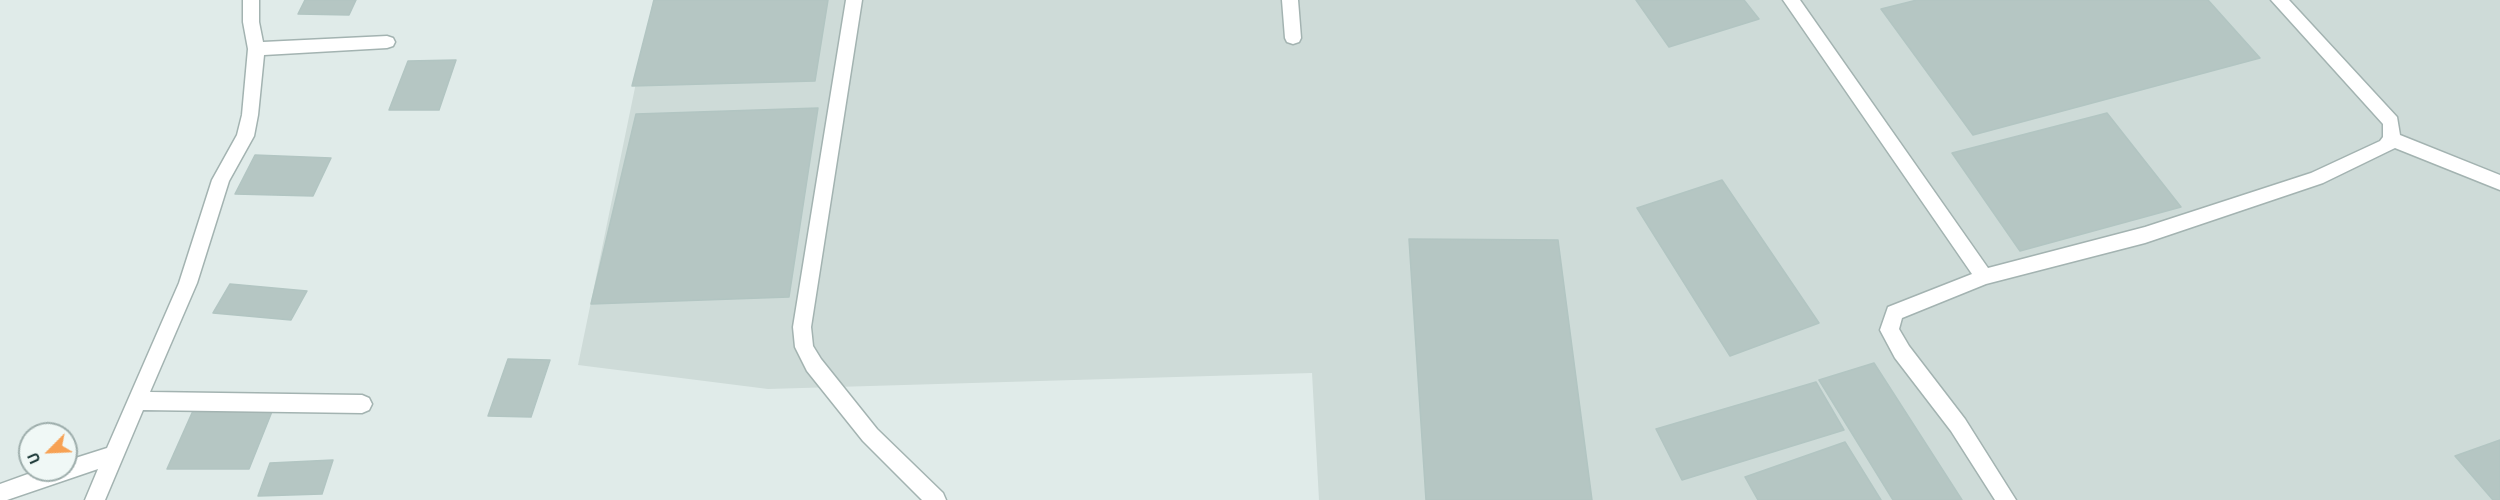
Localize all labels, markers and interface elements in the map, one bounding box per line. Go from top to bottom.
north arrow [18,422,78,482]
text: U [22,450,45,467]

